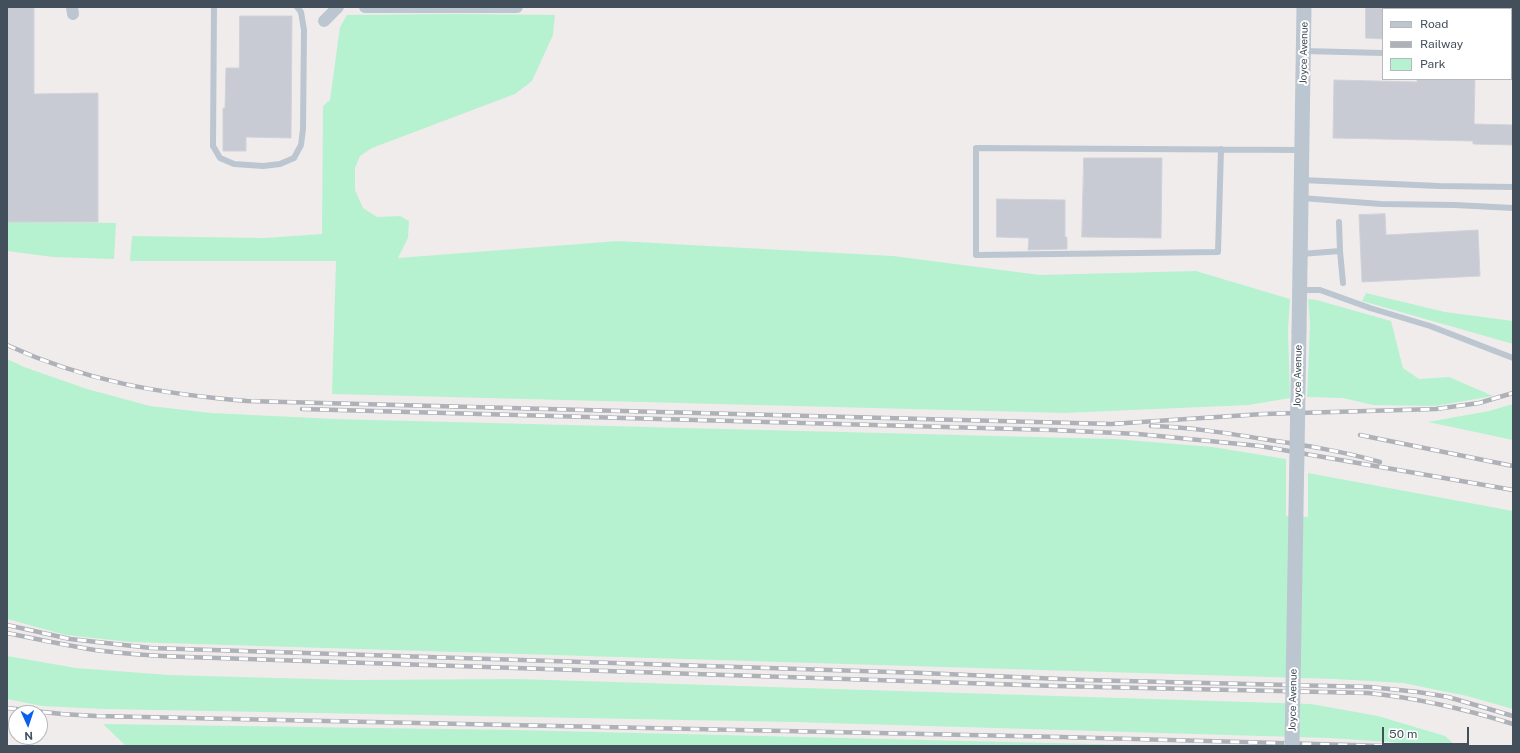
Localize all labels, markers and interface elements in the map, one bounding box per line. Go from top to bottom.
legend [1382,8,1512,80]
text: Road [1420,17,1448,31]
street label: Joyce Avenue [1297,22,1311,84]
text: Railway [1420,37,1463,51]
text: Park [1420,57,1446,71]
street label: Joyce Avenue [1291,345,1305,407]
street label: Joyce Avenue [1286,669,1300,731]
north arrow [8,705,48,745]
scale bar [1384,719,1471,745]
text: 50 m [1389,727,1417,741]
text: N [24,730,33,742]

